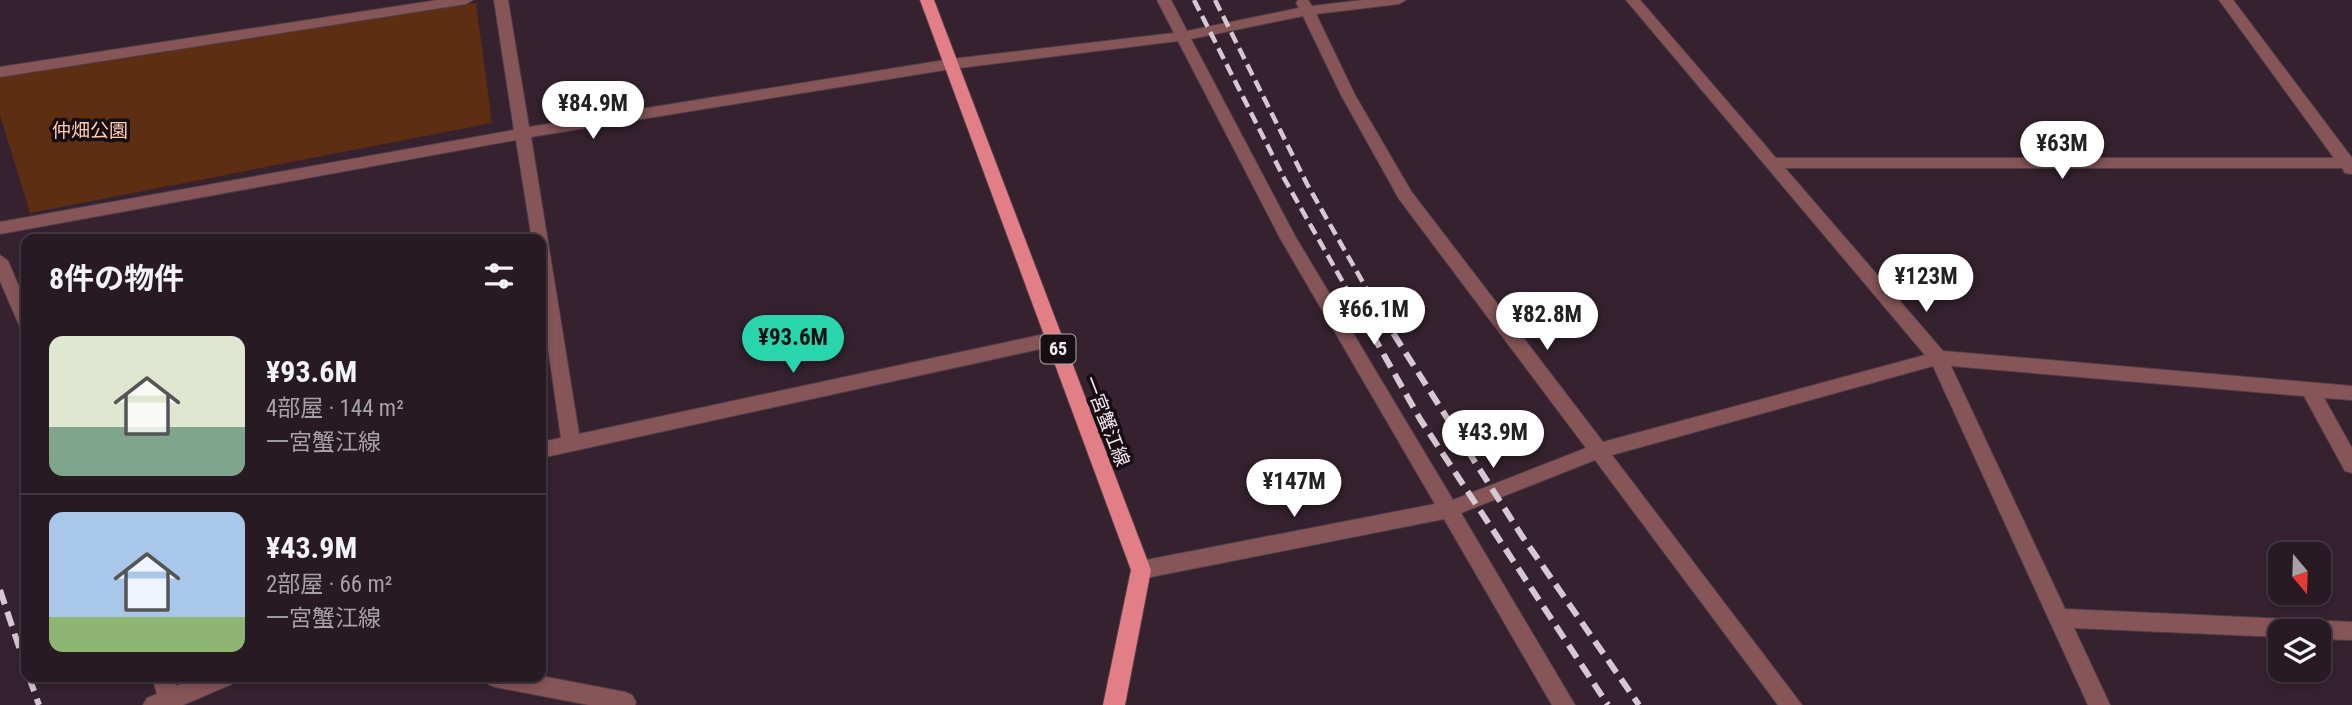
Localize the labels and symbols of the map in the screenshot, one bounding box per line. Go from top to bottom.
pin: ¥84.9M [536,82,650,141]
park label: 仲畑公園 [52,119,128,142]
pin: ¥63M [2021,122,2103,181]
pin: ¥123M [1877,254,1975,314]
pin: ¥66.1M [1317,288,1431,347]
pin: ¥82.8M [1490,292,1604,352]
pin: ¥93.6M [736,316,850,375]
road number: 65 [1040,334,1076,363]
street label: 一宮蟹江線 [1079,373,1134,470]
pin: ¥43.9M [1436,410,1550,470]
pin: ¥147M [1245,460,1343,519]
north arrow [2268,542,2331,606]

